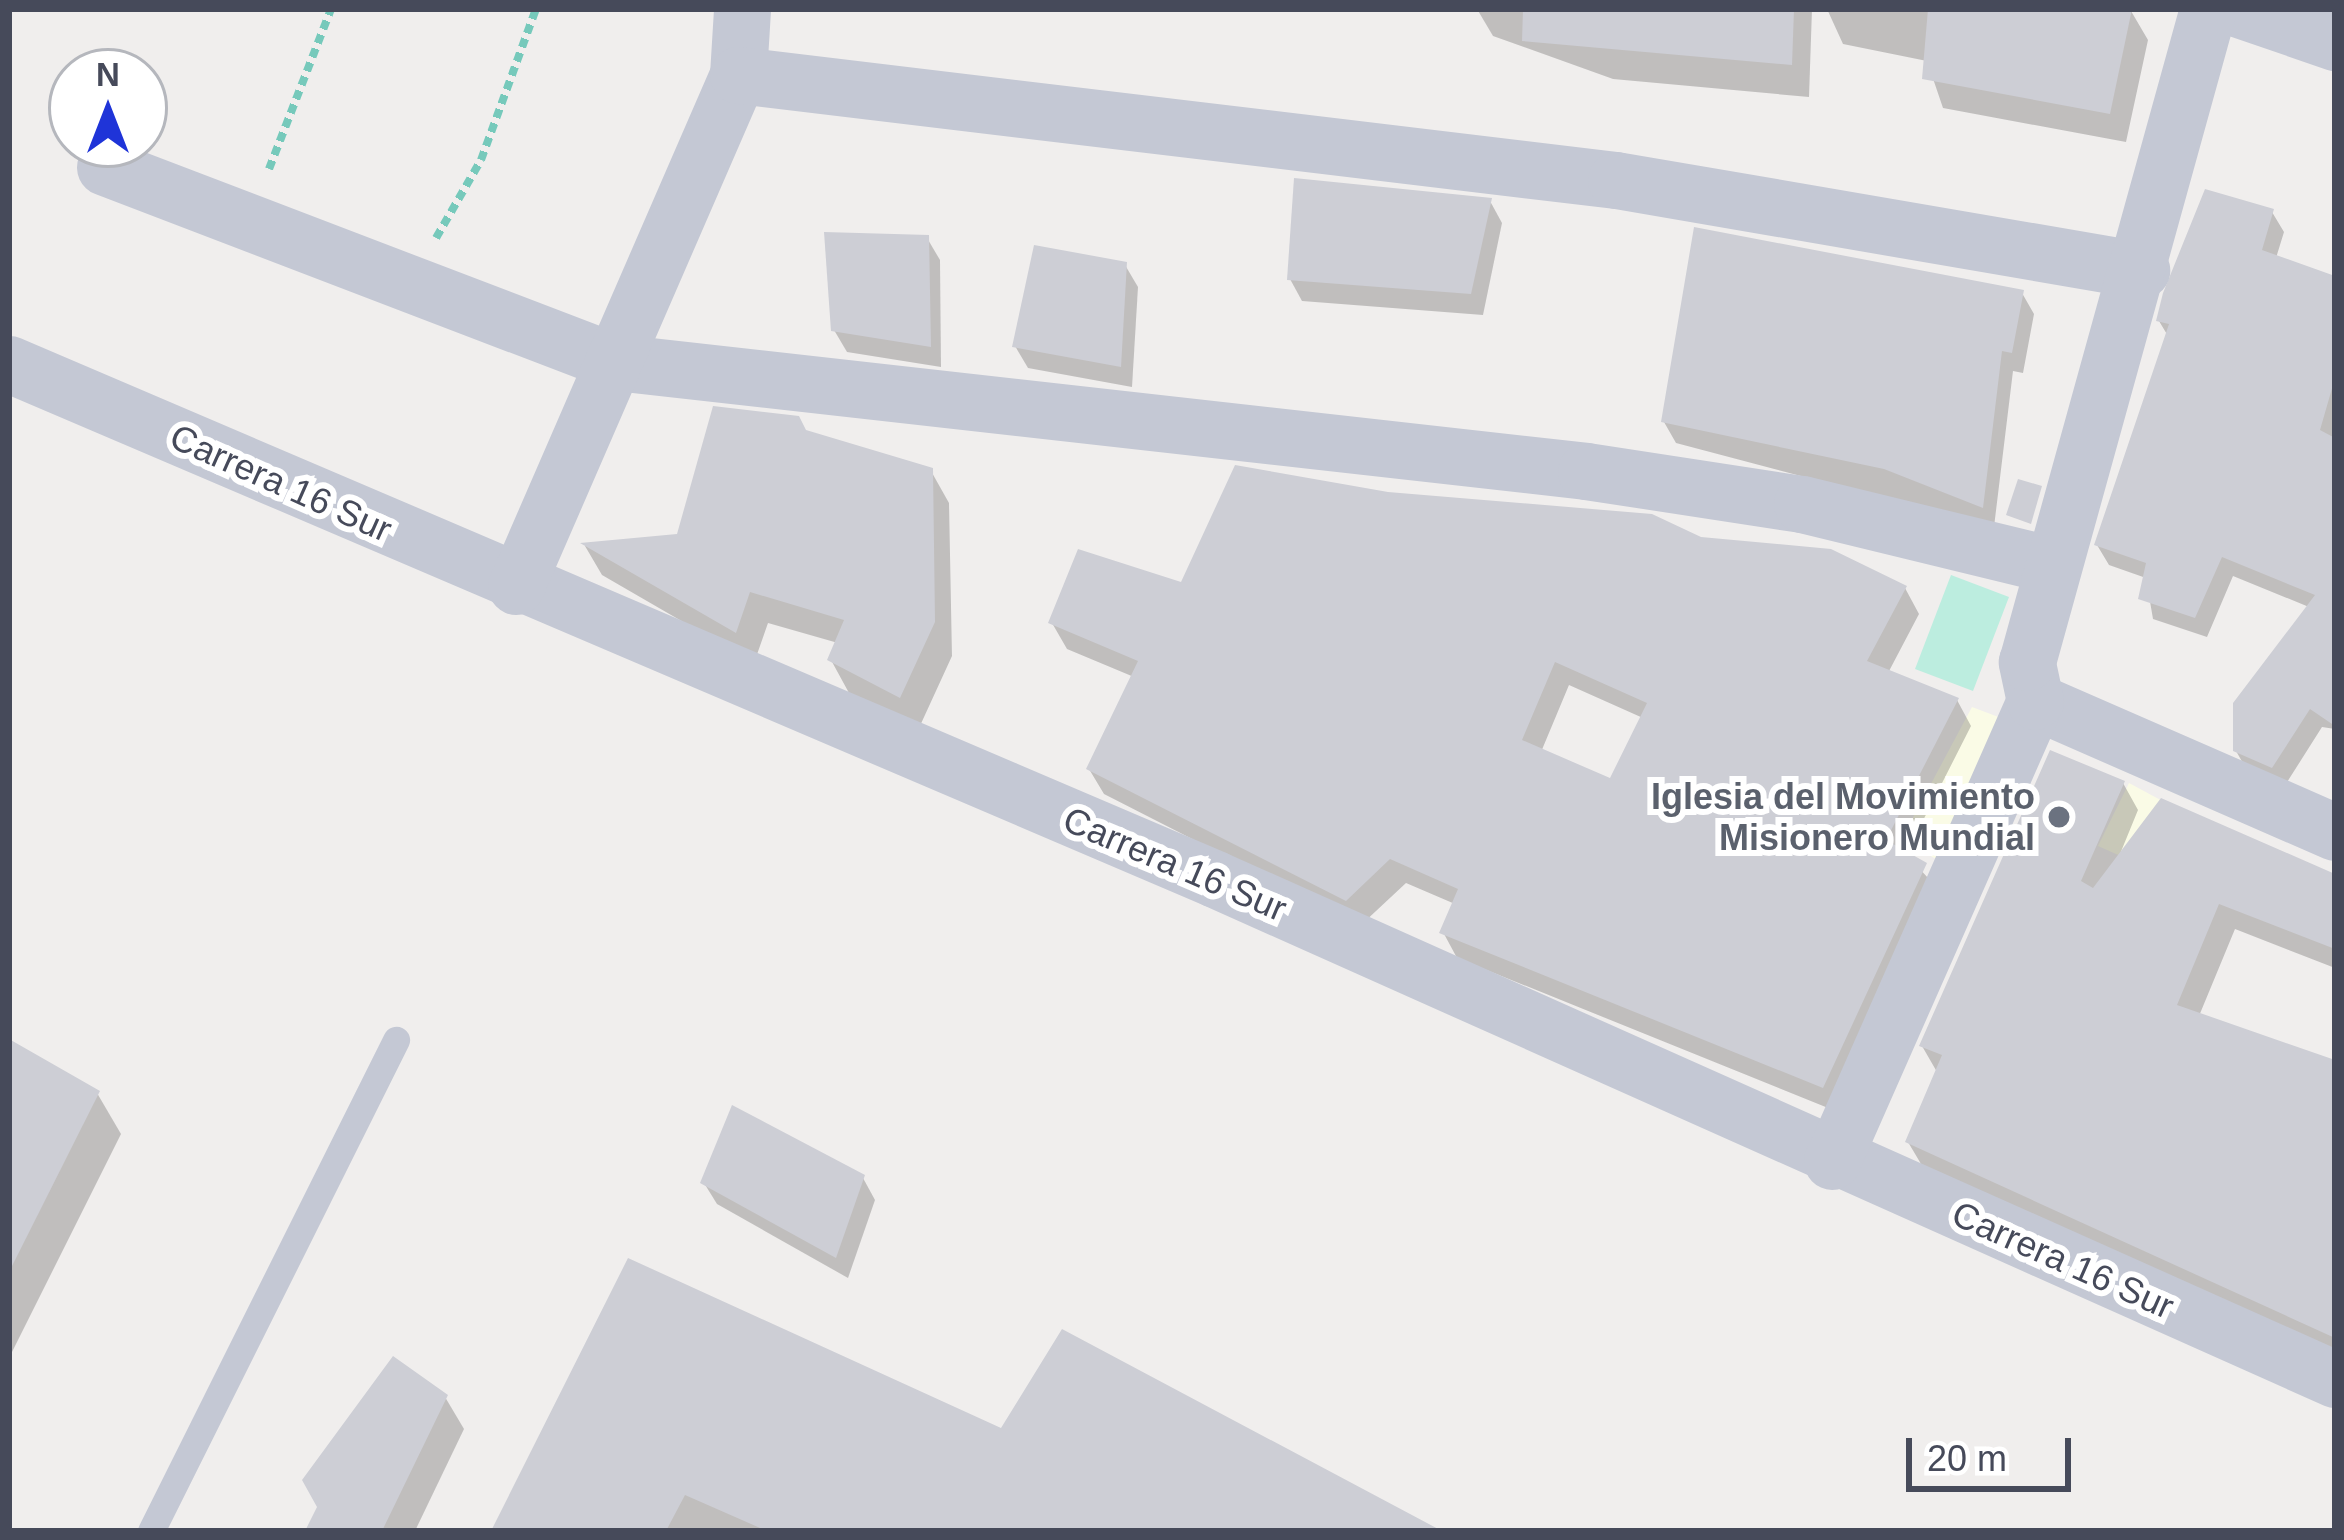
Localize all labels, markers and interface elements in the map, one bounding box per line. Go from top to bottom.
north arrow [48,48,168,168]
text: N [96,56,120,93]
street label: Carrera 16 Sur [163,415,399,551]
place label: Iglesia del Movimiento Misionero Mundial [1651,774,2035,859]
street label: Carrera 16 Sur [1057,798,1293,930]
marker: Iglesia del Movimiento Misionero Mundial [2046,804,2072,830]
street label: Carrera 16 Sur [1945,1192,2181,1328]
scale bar [1912,1414,2077,1488]
text: 20 m [1927,1438,2007,1479]

